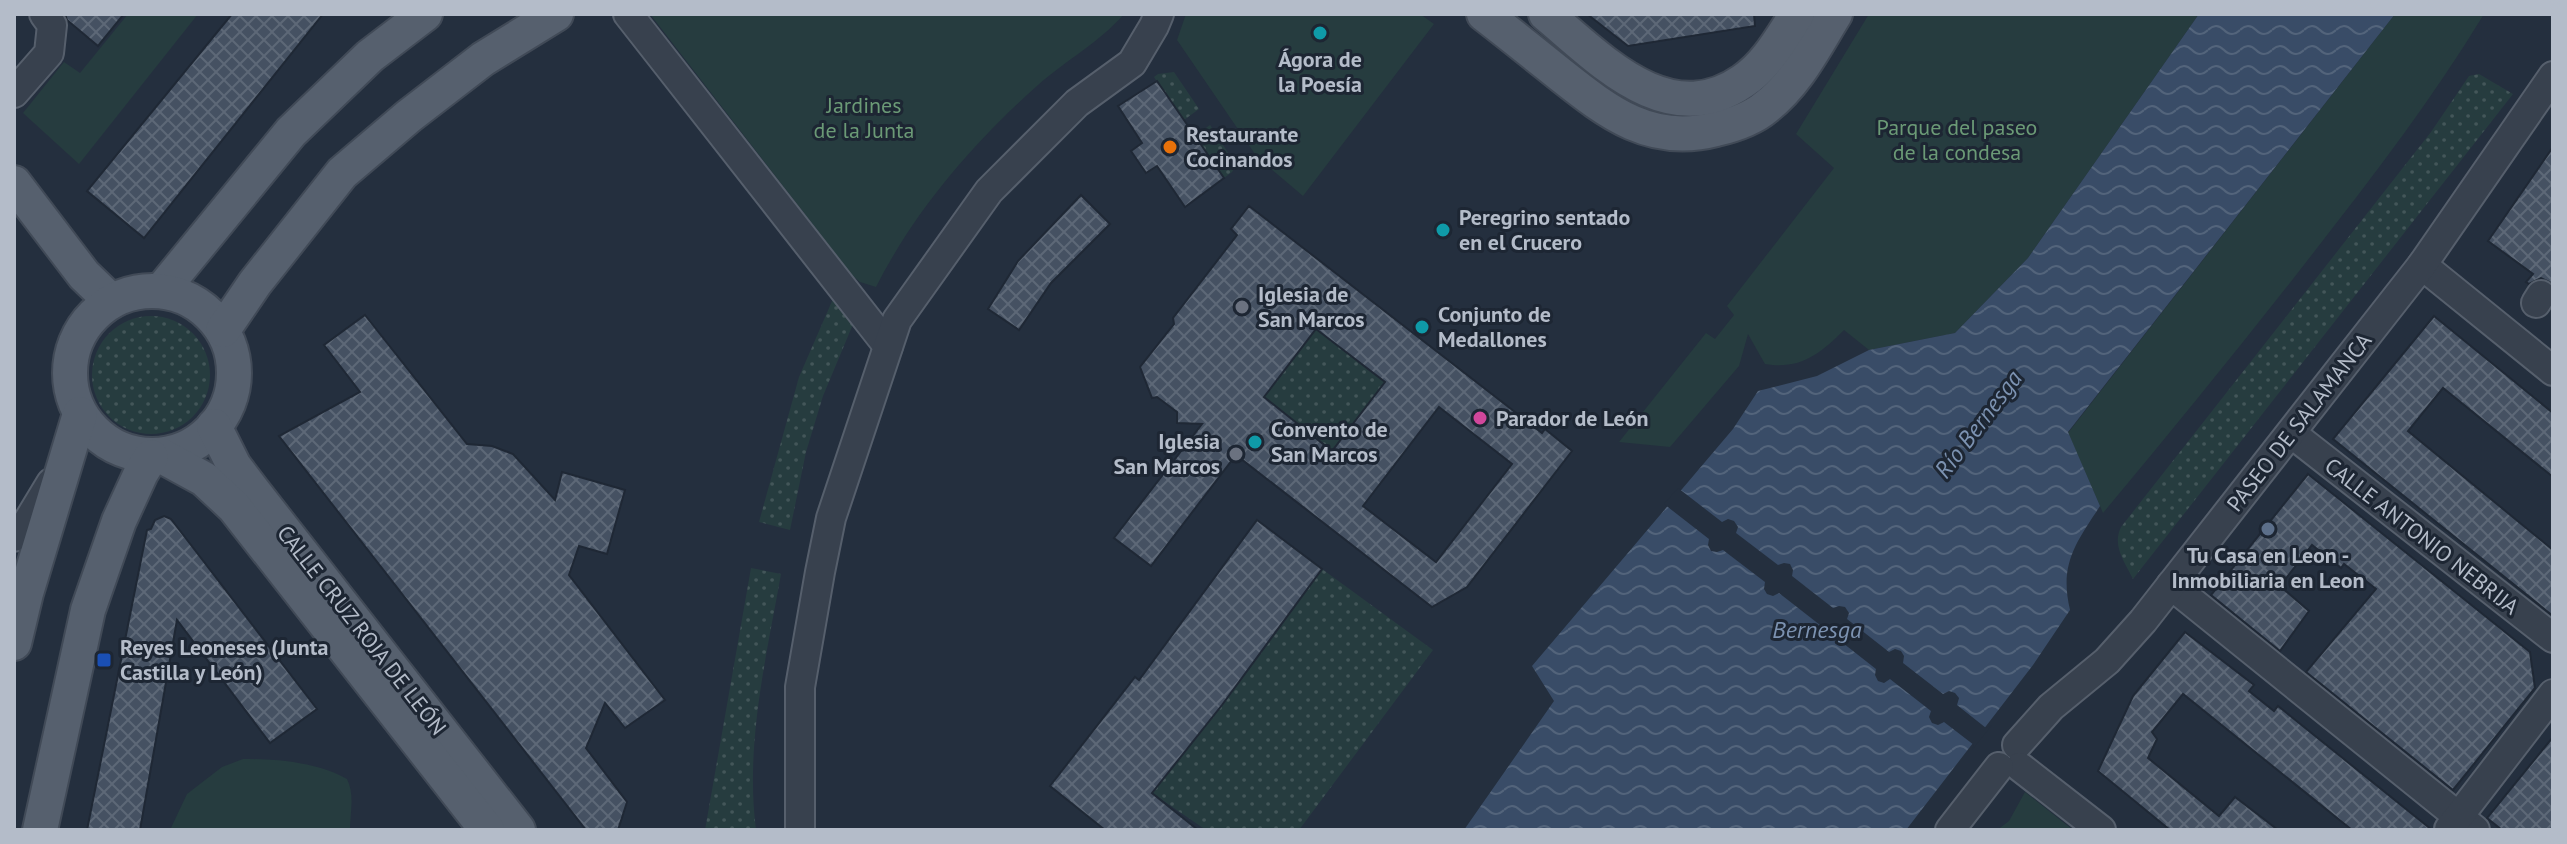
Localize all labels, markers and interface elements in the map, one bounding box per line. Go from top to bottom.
marker: Ágora de la Poesía [1311,24,1329,42]
place label: Ágora de la Poesía [1278,45,1362,98]
park label: Jardines de la Junta [814,91,914,144]
park label: Parque del paseo de la condesa [1877,113,2037,166]
place label: Restaurante Cocinandos [1186,120,1298,173]
marker: Restaurante Cocinandos [1161,138,1179,156]
place label: Peregrino sentado en el Crucero [1459,203,1630,256]
marker: Peregrino sentado en el Crucero [1434,221,1452,239]
place label: Iglesia de San Marcos [1258,280,1365,333]
marker: Iglesia de San Marcos [1233,298,1251,316]
place label: Conjunto de Medallones [1438,300,1551,353]
marker: Conjunto de Medallones [1413,318,1431,336]
street label: PASEO DE SALAMANCA [2221,327,2378,517]
water label: Río Bernesga [1927,364,2029,484]
place label: Parador de León [1496,404,1648,432]
marker: Parador de León [1471,409,1489,427]
place label: Convento de San Marcos [1271,415,1388,468]
place label: Iglesia San Marcos [1113,427,1220,480]
marker: Convento de San Marcos [1246,433,1264,451]
marker: Iglesia San Marcos [1227,445,1245,463]
street label: CALLE ANTONIO NEBRIJA [2319,451,2525,621]
street label: CALLE CRUZ ROJA DE LEÓN [271,519,453,741]
marker: Tu Casa en Leon - Inmobiliaria en Leon [2259,520,2277,538]
place label: Tu Casa en Leon - Inmobiliaria en Leon [2171,541,2365,594]
water label: Bernesga [1772,614,1862,645]
place label: Reyes Leoneses (Junta Castilla y León) [120,633,328,686]
marker: Reyes Leoneses (Junta Castilla y León) [95,651,113,669]

